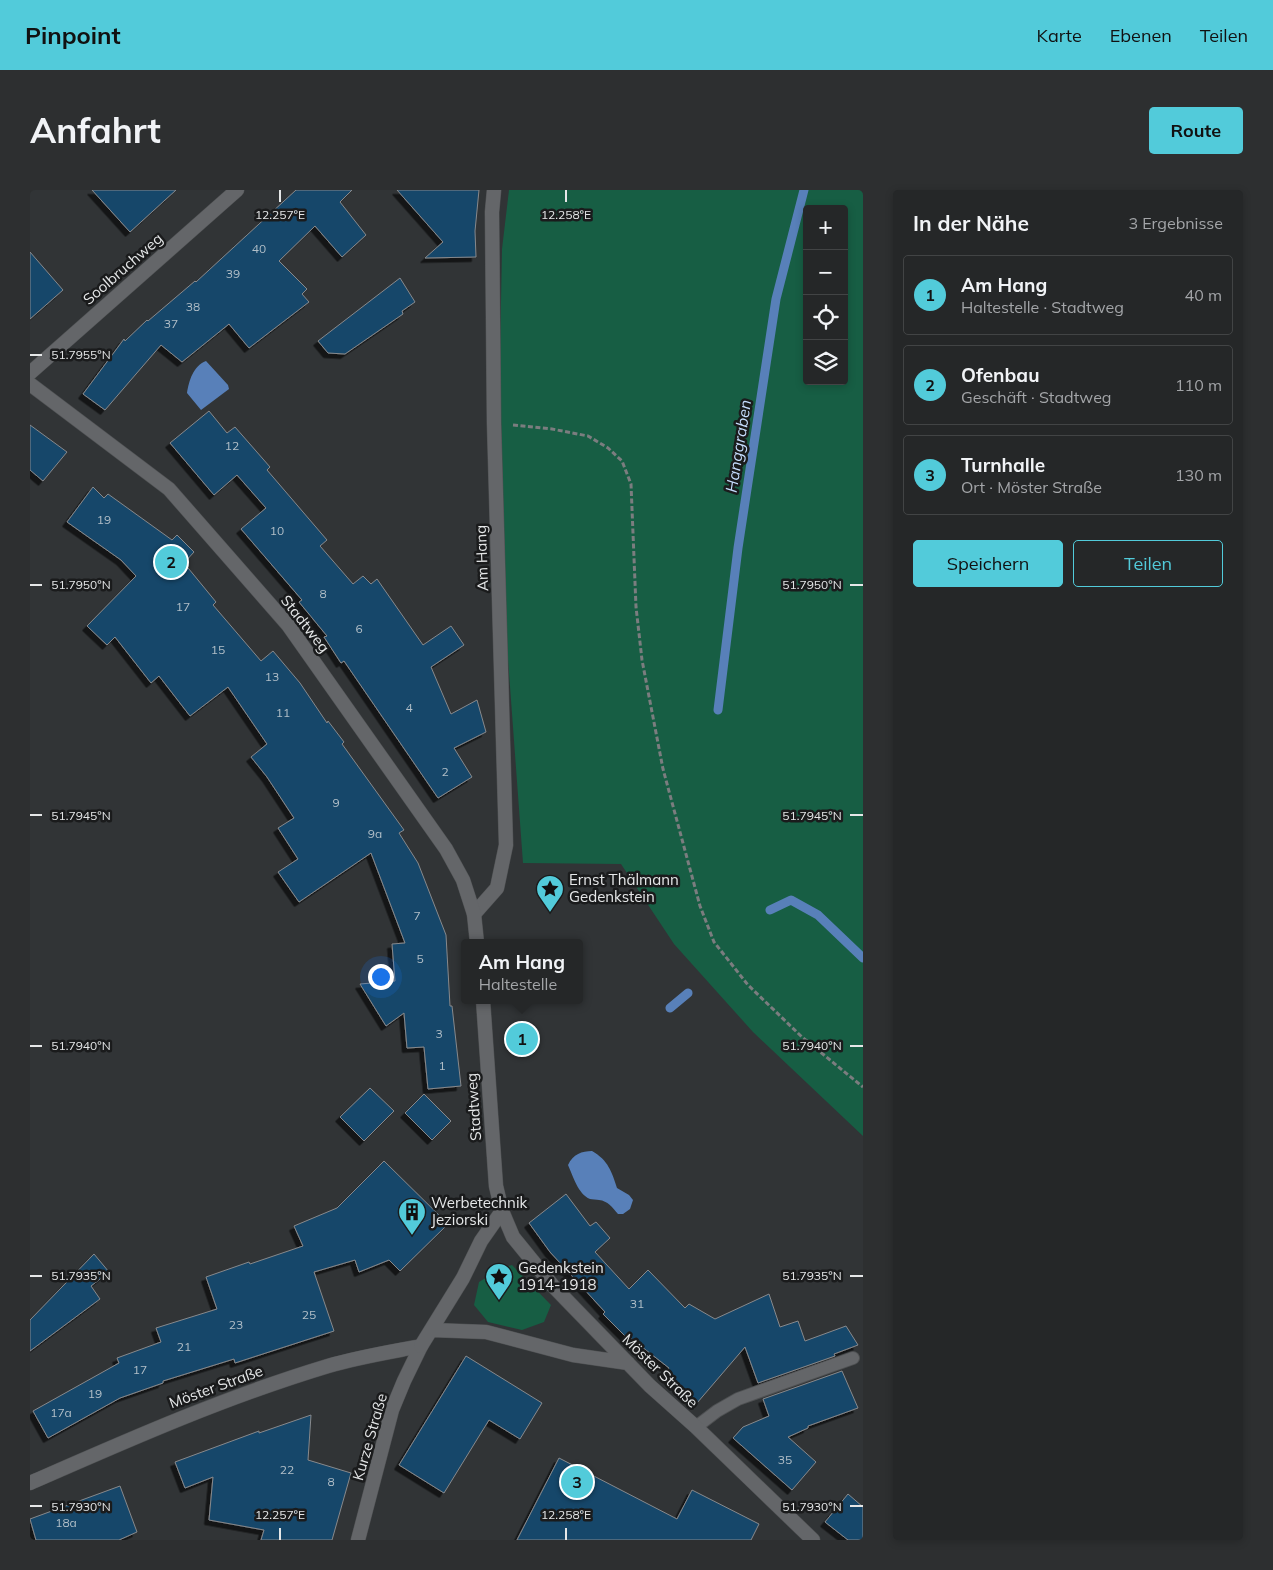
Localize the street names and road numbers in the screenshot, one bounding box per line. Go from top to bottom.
street label: Soolbruchweg [79,229,166,308]
street label: Am Hang [471,524,492,592]
street label: Stadtweg [277,591,334,656]
street label: Stadtweg [462,1072,485,1142]
street label: Möster Straße [618,1330,702,1412]
street label: Möster Straße [166,1361,265,1412]
street label: Kurze Straße [348,1391,391,1483]

